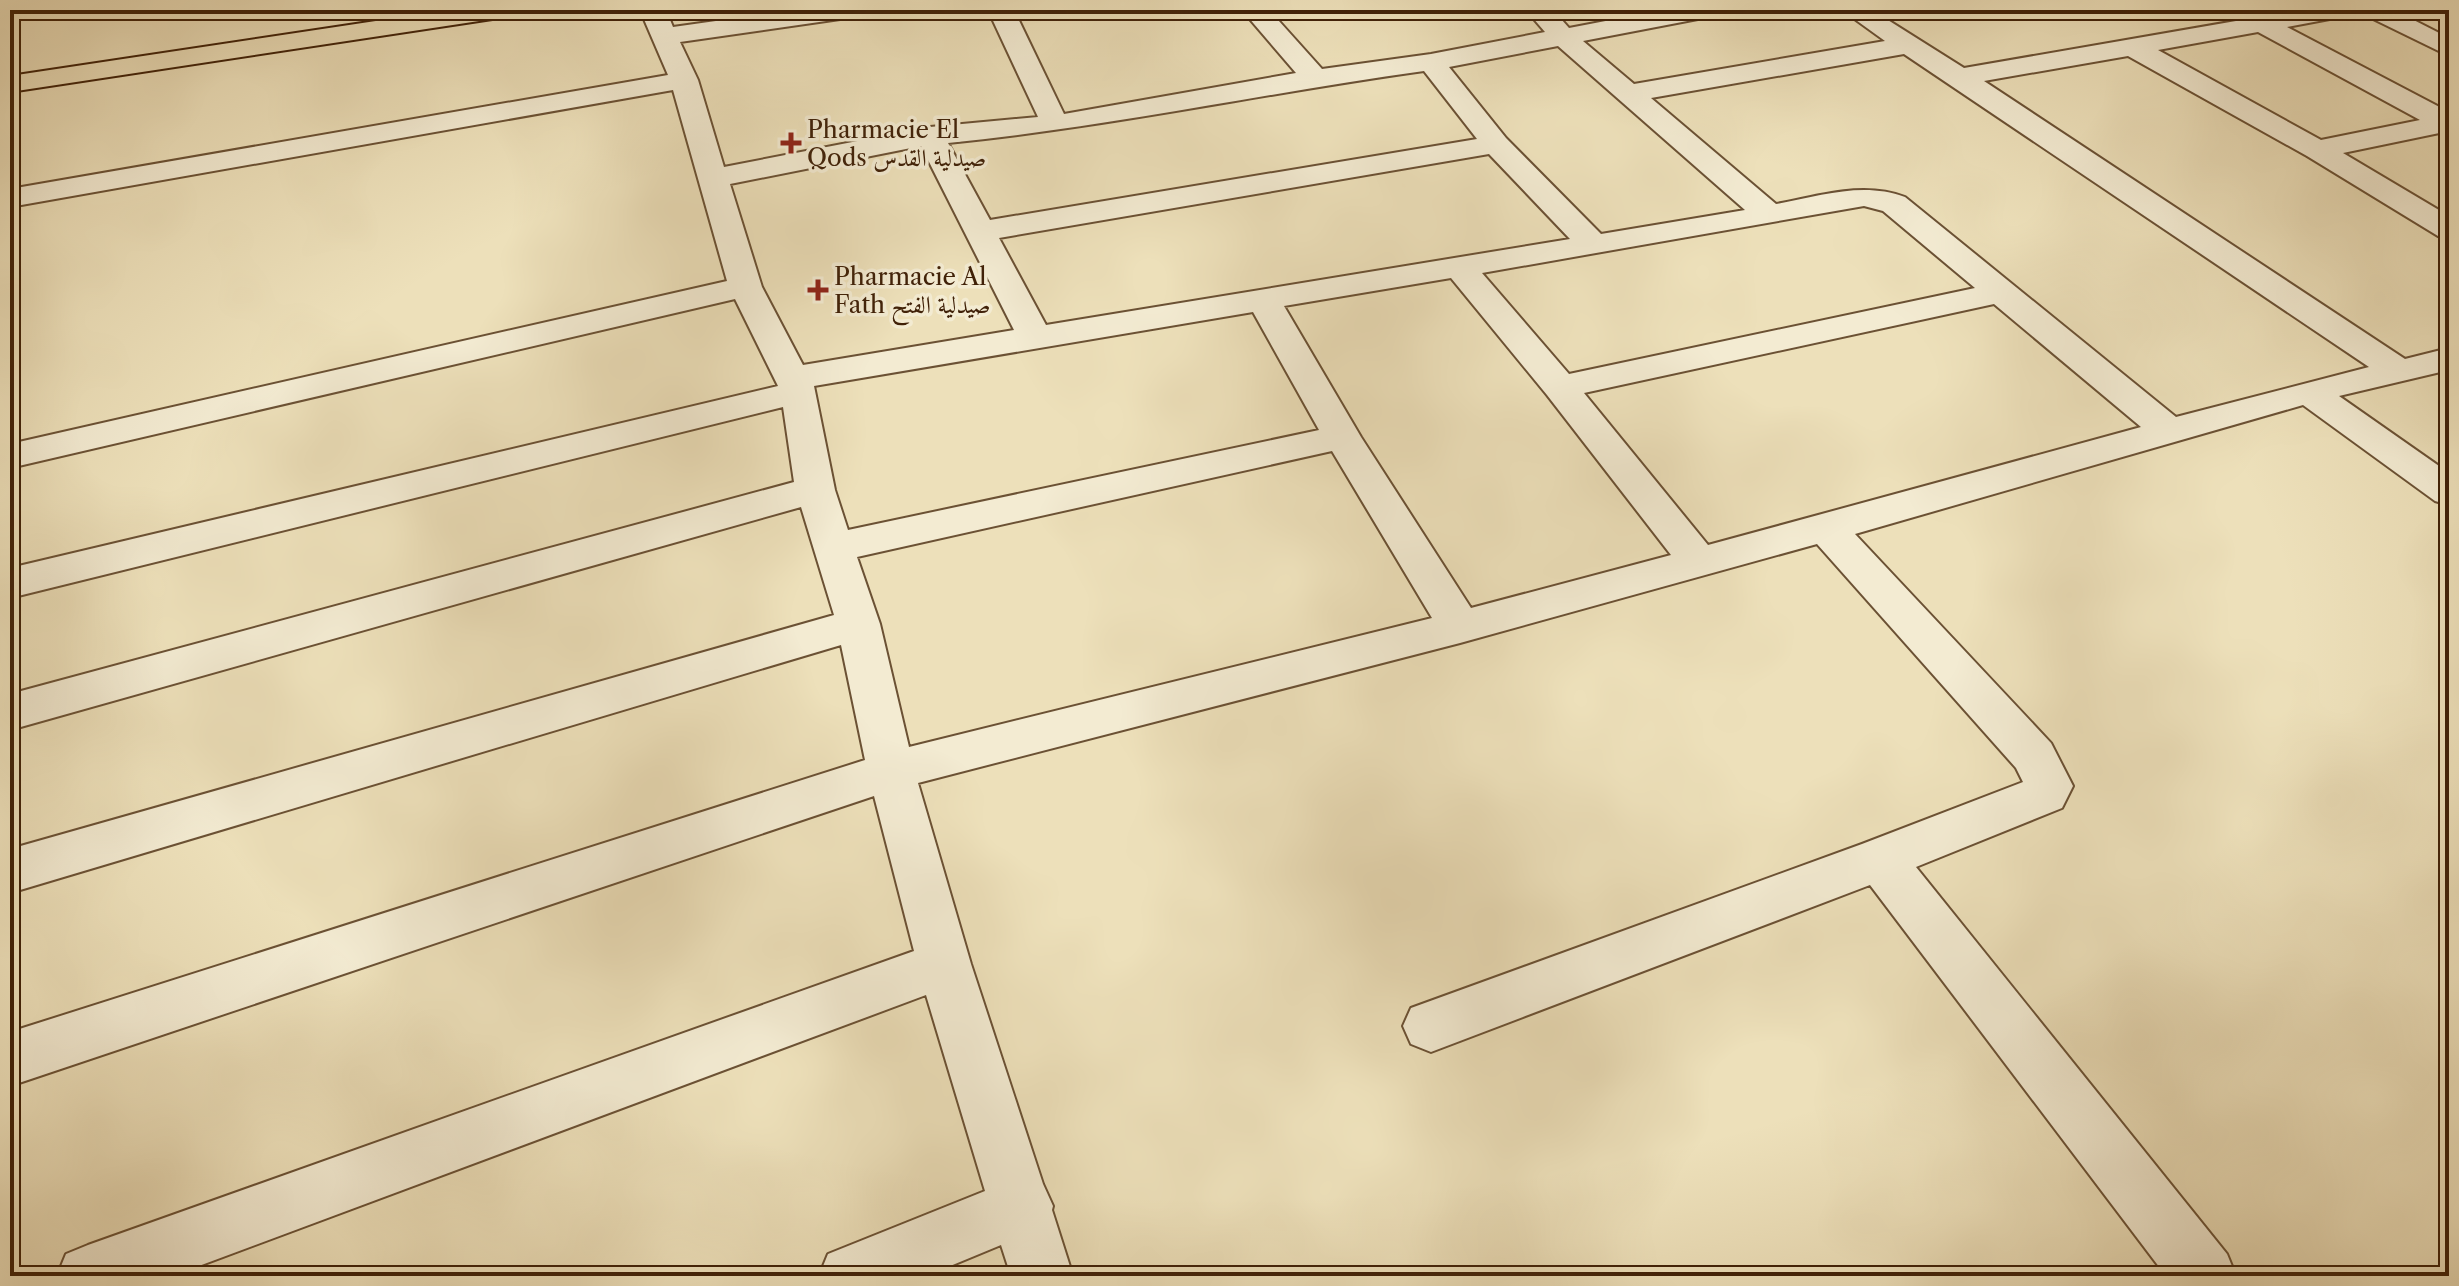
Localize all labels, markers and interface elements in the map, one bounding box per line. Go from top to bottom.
place label: Pharmacie El Qods صيدلية القدس [807,115,986,172]
marker: Pharmacie El Qods صيدلية القدس [782,134,800,152]
place label: Pharmacie Al Fath صيدلية الفتح [834,262,990,326]
marker: Pharmacie Al Fath صيدلية الفتح [809,281,827,299]

